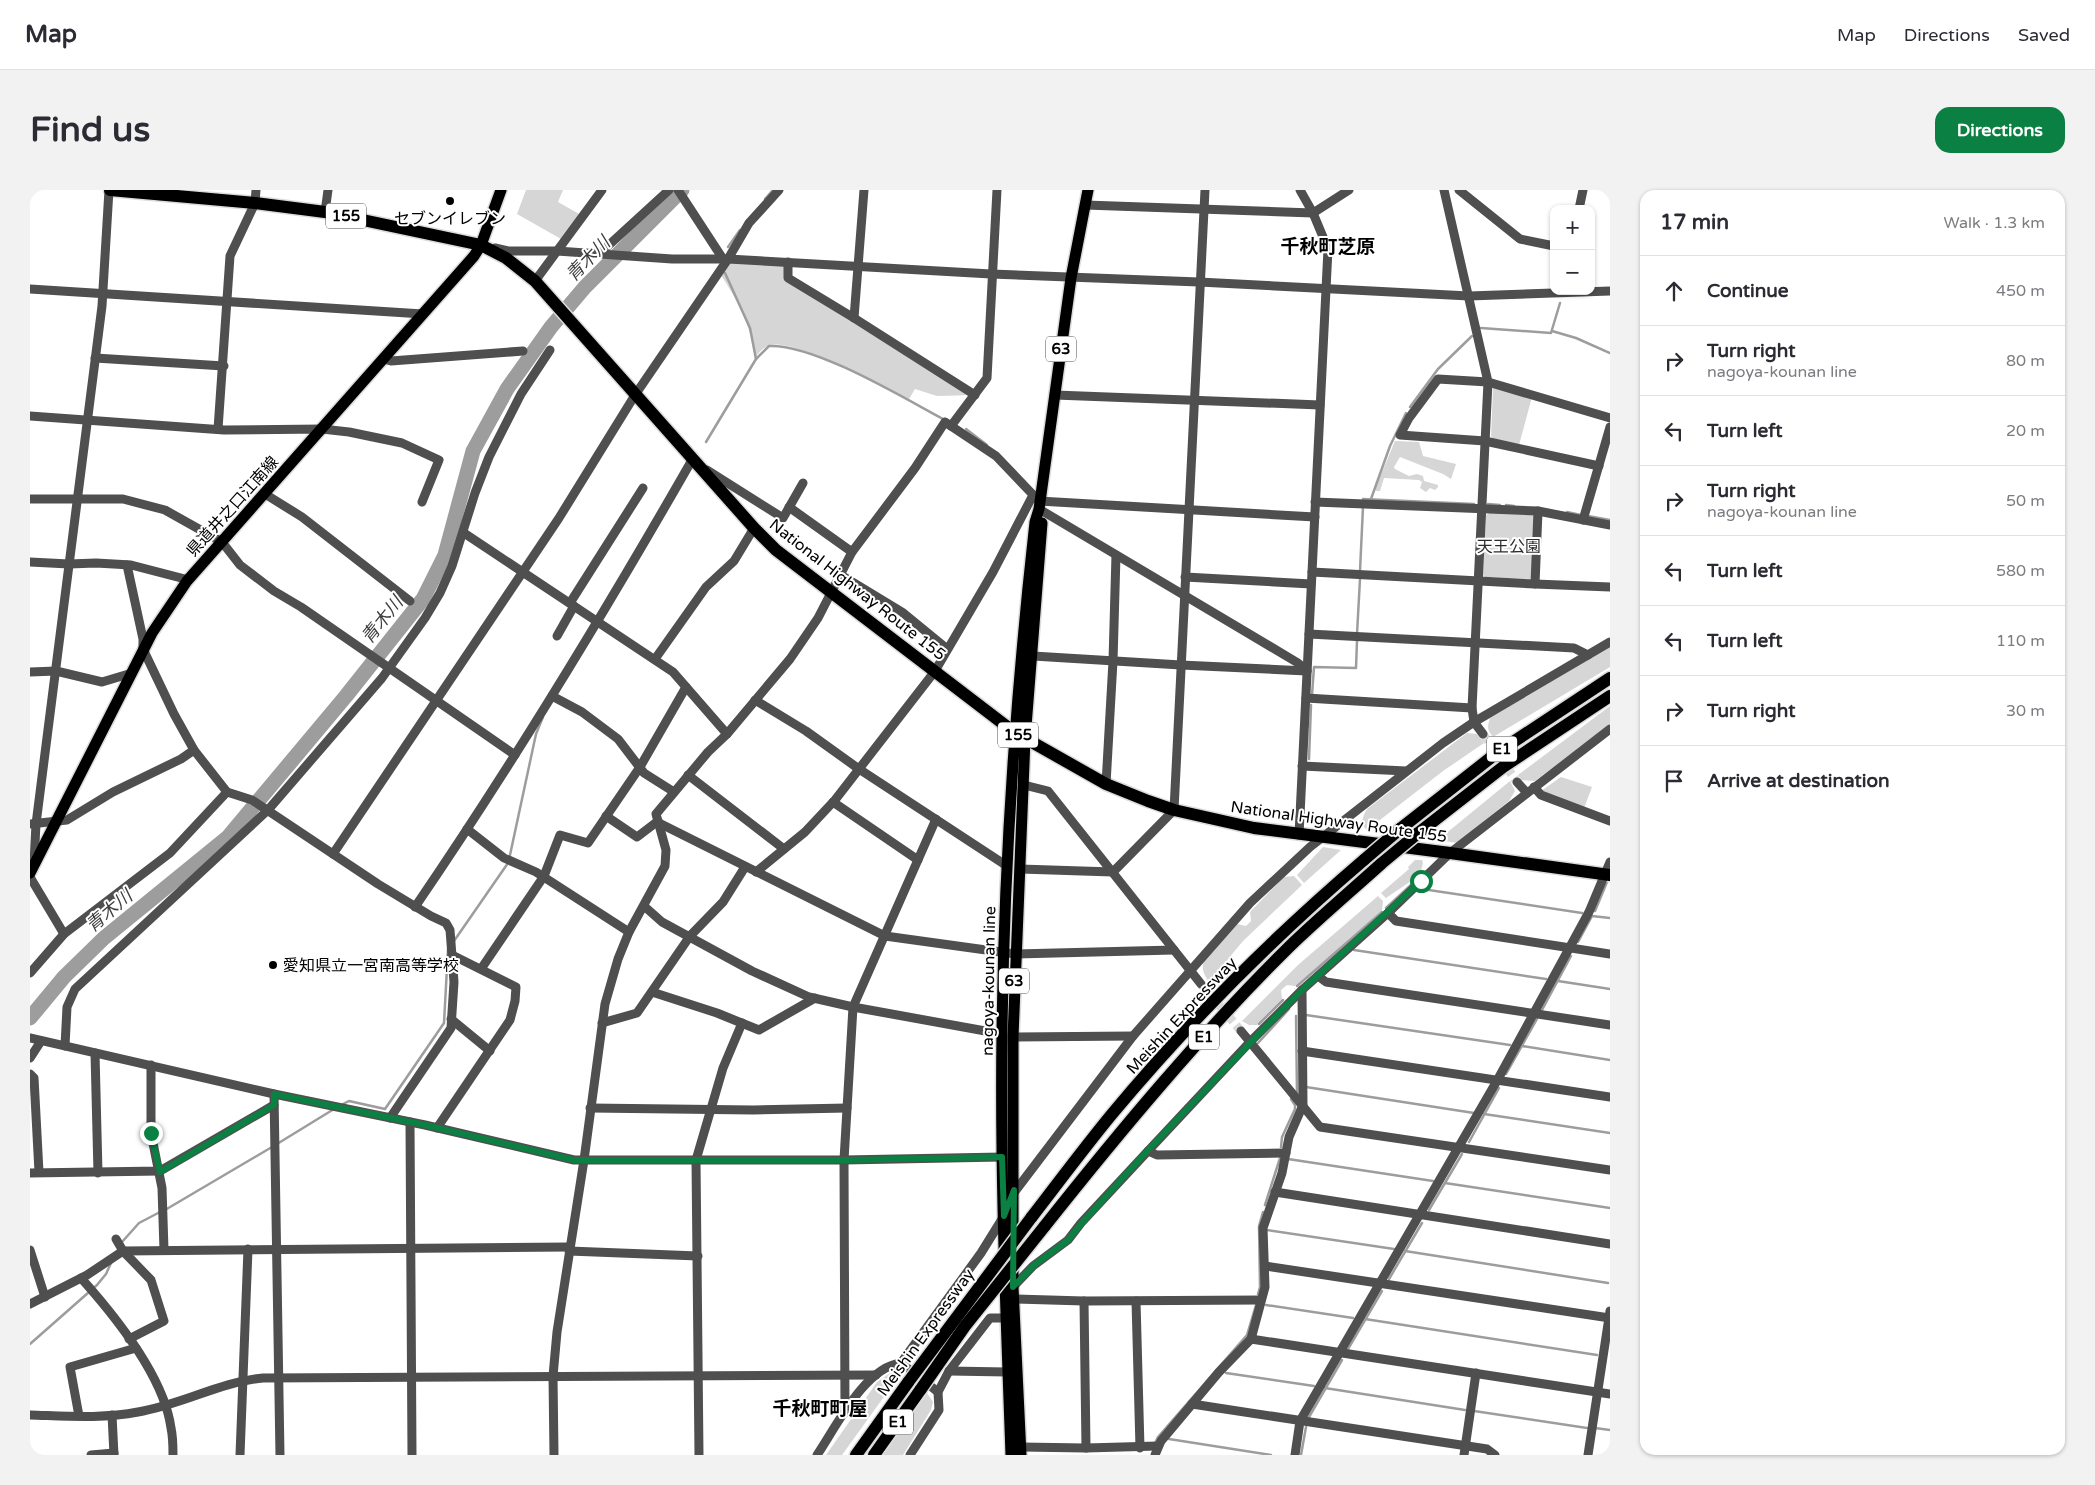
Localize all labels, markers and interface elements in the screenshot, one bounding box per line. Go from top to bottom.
text: Map [25,20,77,49]
text: Map [1837,24,1876,46]
text: Directions [1904,24,1990,46]
text: Saved [2018,24,2070,46]
button: Directions [1935,107,2065,153]
text: Find us [30,109,150,151]
marker: セブンイレブン [444,195,456,207]
road number: 155 [326,204,366,228]
map controls [1550,205,1595,295]
button: + [1550,205,1595,250]
place label: セブンイレブン [394,209,506,229]
text: 17 min [1660,210,1729,235]
text: Walk · 1.3 km [1943,213,2045,233]
water label: 青木川 [561,230,616,286]
district label: 千秋町芝原 [1280,236,1376,258]
button: − [1550,250,1595,295]
icon: ahead [1660,277,1688,305]
text: Continue [1707,280,1789,302]
text: 450 m [1996,281,2045,301]
road number: 63 [1046,336,1076,362]
text: Turn right [1707,340,1795,362]
icon: right [1660,347,1688,375]
text: 80 m [2006,351,2045,371]
text: nagoya-kounan line [1707,362,1857,382]
icon: left [1660,417,1688,445]
text: Turn left [1707,420,1783,442]
text: 20 m [2006,421,2045,441]
street label: 県道井之口江南線 [182,452,283,561]
text: Turn right [1707,480,1795,502]
icon: right [1660,487,1688,515]
text: 50 m [2006,491,2045,511]
text: nagoya-kounan line [1707,502,1857,522]
street label: National Highway Route 155 [765,515,950,665]
park label: 天王公園 [1477,537,1541,557]
icon: left [1660,557,1688,585]
text: Turn left [1707,560,1783,582]
text: 580 m [1996,561,2045,581]
water label: 青木川 [356,591,409,648]
icon: left [1660,627,1688,655]
text: Turn left [1707,630,1783,652]
text: 110 m [1996,631,2045,651]
icon: right [1660,697,1688,725]
text: Turn right [1707,700,1795,722]
text: 30 m [2006,701,2045,721]
road number: 155 [998,722,1038,748]
road number: E1 [1487,736,1517,762]
icon: arrive [1660,767,1688,795]
text: Arrive at destination [1707,770,1890,792]
street label: National Highway Route 155 [1229,797,1448,847]
route start [1410,870,1433,893]
water label: 青木川 [81,884,138,937]
street label: nagoya-kounan line [978,906,1000,1056]
street label: Meishin Expressway [1122,953,1241,1078]
place label: 愛知県立一宮南高等学校 [283,956,459,976]
marker: 愛知県立一宮南高等学校 [267,959,279,971]
road number: 63 [999,968,1029,994]
road number: E1 [1189,1024,1219,1050]
route end [140,1122,163,1145]
street label: Meishin Expressway [873,1265,979,1400]
district label: 千秋町町屋 [772,1398,868,1420]
road number: E1 [883,1410,913,1434]

